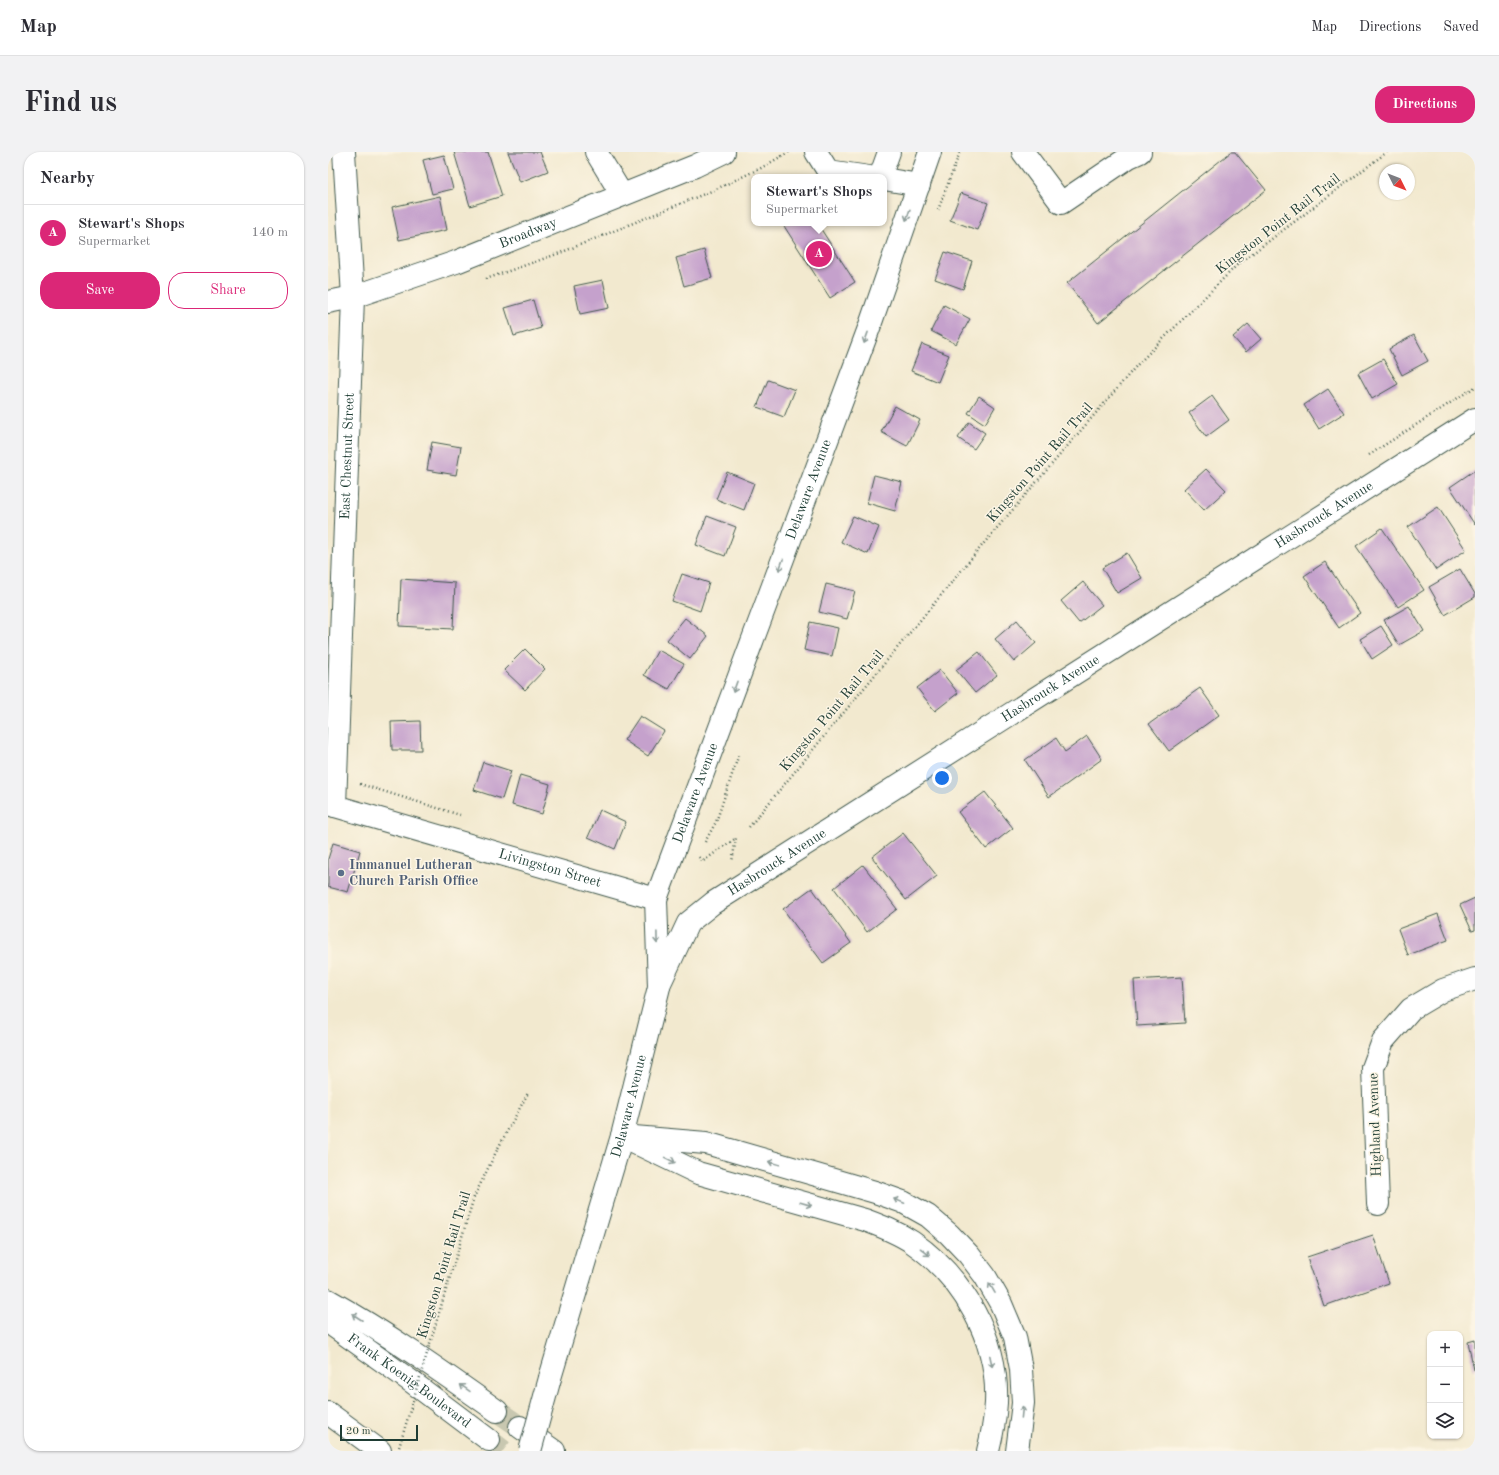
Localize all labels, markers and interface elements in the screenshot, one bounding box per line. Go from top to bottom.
text: Map [20,18,57,37]
text: Map [1311,20,1337,34]
text: Directions [1359,20,1421,34]
text: Saved [1443,20,1479,34]
button: Directions [1375,86,1475,123]
text: Find us [24,90,117,118]
north arrow [1379,164,1415,200]
text: Nearby [40,170,95,187]
street label: Kingston Point Rail Trail [1213,171,1343,277]
popup [751,174,887,226]
text: Stewart's Shops [766,185,872,200]
text: Supermarket [766,203,838,216]
one-way arrow [904,209,912,221]
street label: Broadway [497,215,560,251]
text: Stewart's Shops [78,217,185,232]
text: A [48,226,58,239]
text: 140 m [251,226,288,239]
text: Supermarket [78,235,150,248]
pin: A [806,239,832,269]
button: Save [40,272,160,309]
button: Share [168,272,288,309]
one-way arrow [861,332,869,344]
street label: East Chestnut Street [338,392,357,520]
street label: Kingston Point Rail Trail [984,400,1096,525]
street label: Delaware Avenue [784,438,834,542]
street label: Hasbrouck Avenue [1272,479,1375,551]
one-way arrow [776,558,784,570]
street label: Kingston Point Rail Trail [777,648,887,774]
street label: Hasbrouck Avenue [999,652,1102,725]
one-way arrow [731,680,739,692]
street label: Delaware Avenue [670,741,721,845]
your location [932,768,952,788]
street label: Hasbrouck Avenue [725,826,829,899]
street label: Livingston Street [497,847,603,890]
place label: Immanuel Lutheran Church Parish Office [349,858,478,888]
marker: Immanuel Lutheran Church Parish Office [336,868,346,878]
one-way arrow [654,931,661,944]
street label: Delaware Avenue [609,1053,649,1159]
street label: Highland Avenue [1366,1073,1384,1177]
one-way arrow [663,1156,675,1164]
one-way arrow [768,1159,781,1166]
street label: Kingston Point Rail Trail [415,1189,473,1340]
one-way arrow [893,1197,905,1204]
one-way arrow [799,1200,812,1208]
one-way arrow [920,1248,931,1257]
one-way arrow [987,1282,995,1294]
one-way arrow [352,1313,363,1321]
street label: Frank Koenig Boulevard [345,1331,473,1430]
map controls [1427,1331,1463,1439]
button: + [1427,1331,1463,1367]
one-way arrow [988,1354,996,1367]
button: − [1427,1367,1463,1403]
one-way arrow [460,1384,471,1392]
button: layers [1427,1403,1463,1439]
one-way arrow [1018,1406,1026,1419]
scale bar [340,1423,418,1442]
text: 20 m [346,1426,371,1437]

